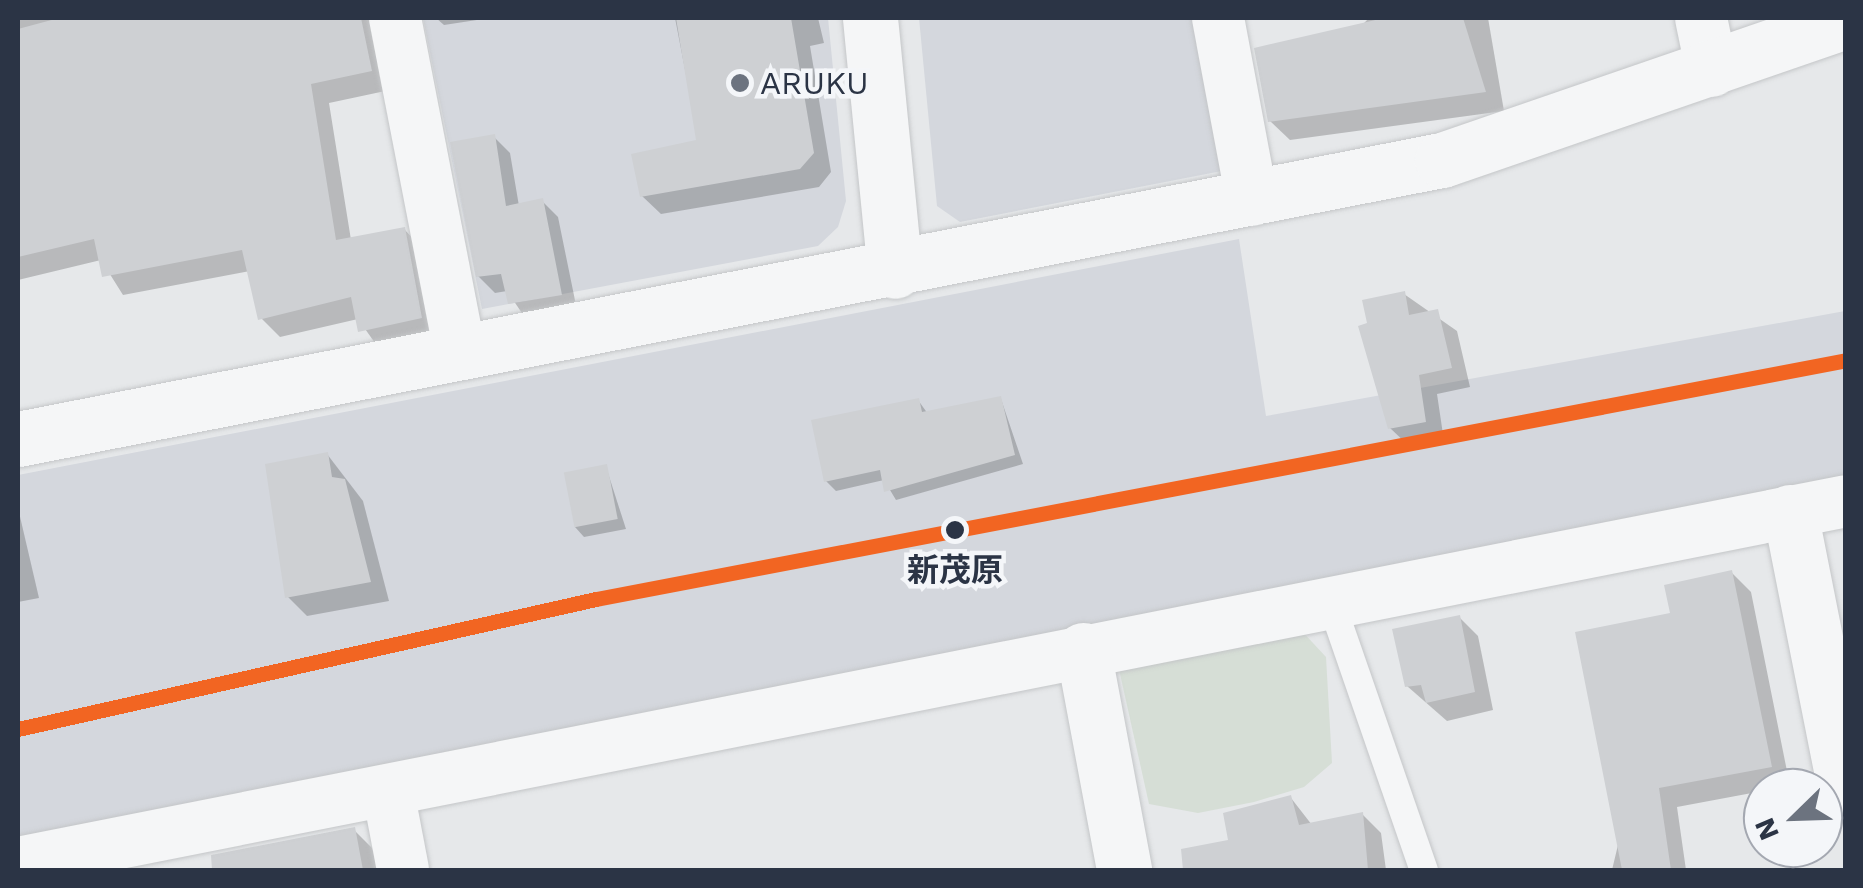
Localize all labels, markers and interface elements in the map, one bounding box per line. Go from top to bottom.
place label: ARUKU [760,64,869,102]
marker: ARUKU [729,72,751,94]
marker: 新茂原 [939,514,971,546]
place label: 新茂原 [907,551,1003,589]
north arrow [1743,768,1843,868]
text: N [1748,813,1786,845]

